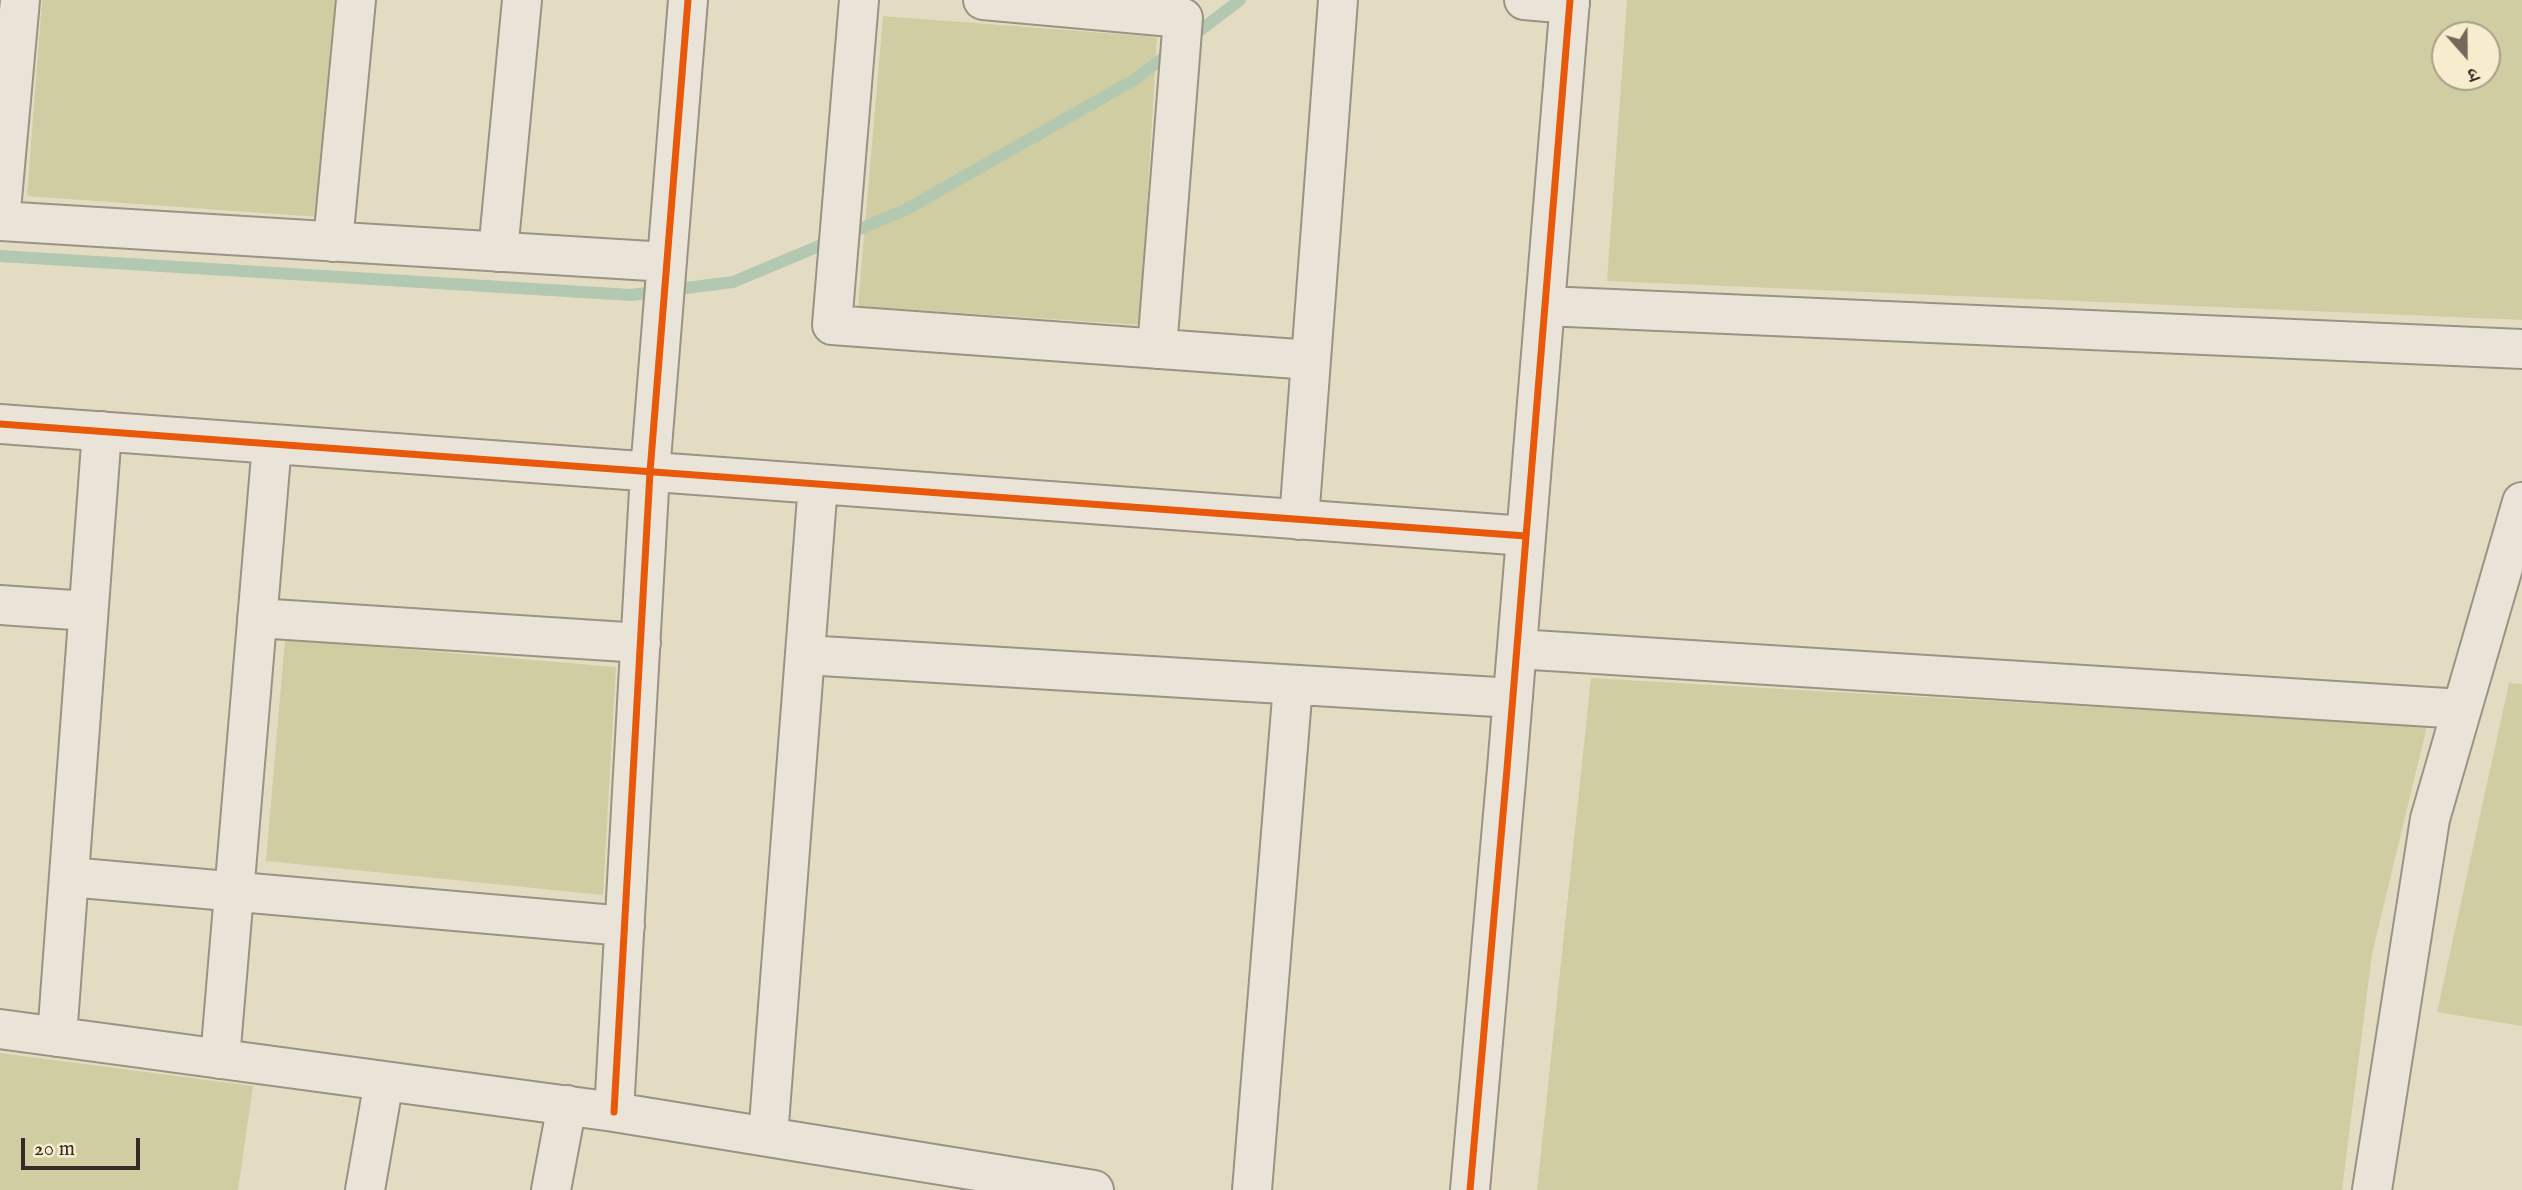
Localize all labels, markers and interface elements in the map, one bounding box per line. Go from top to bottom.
north arrow [2431,21,2501,91]
text: उ [2464,61,2482,87]
scale bar [24,1124,144,1168]
text: 20 m [34,1136,75,1163]

